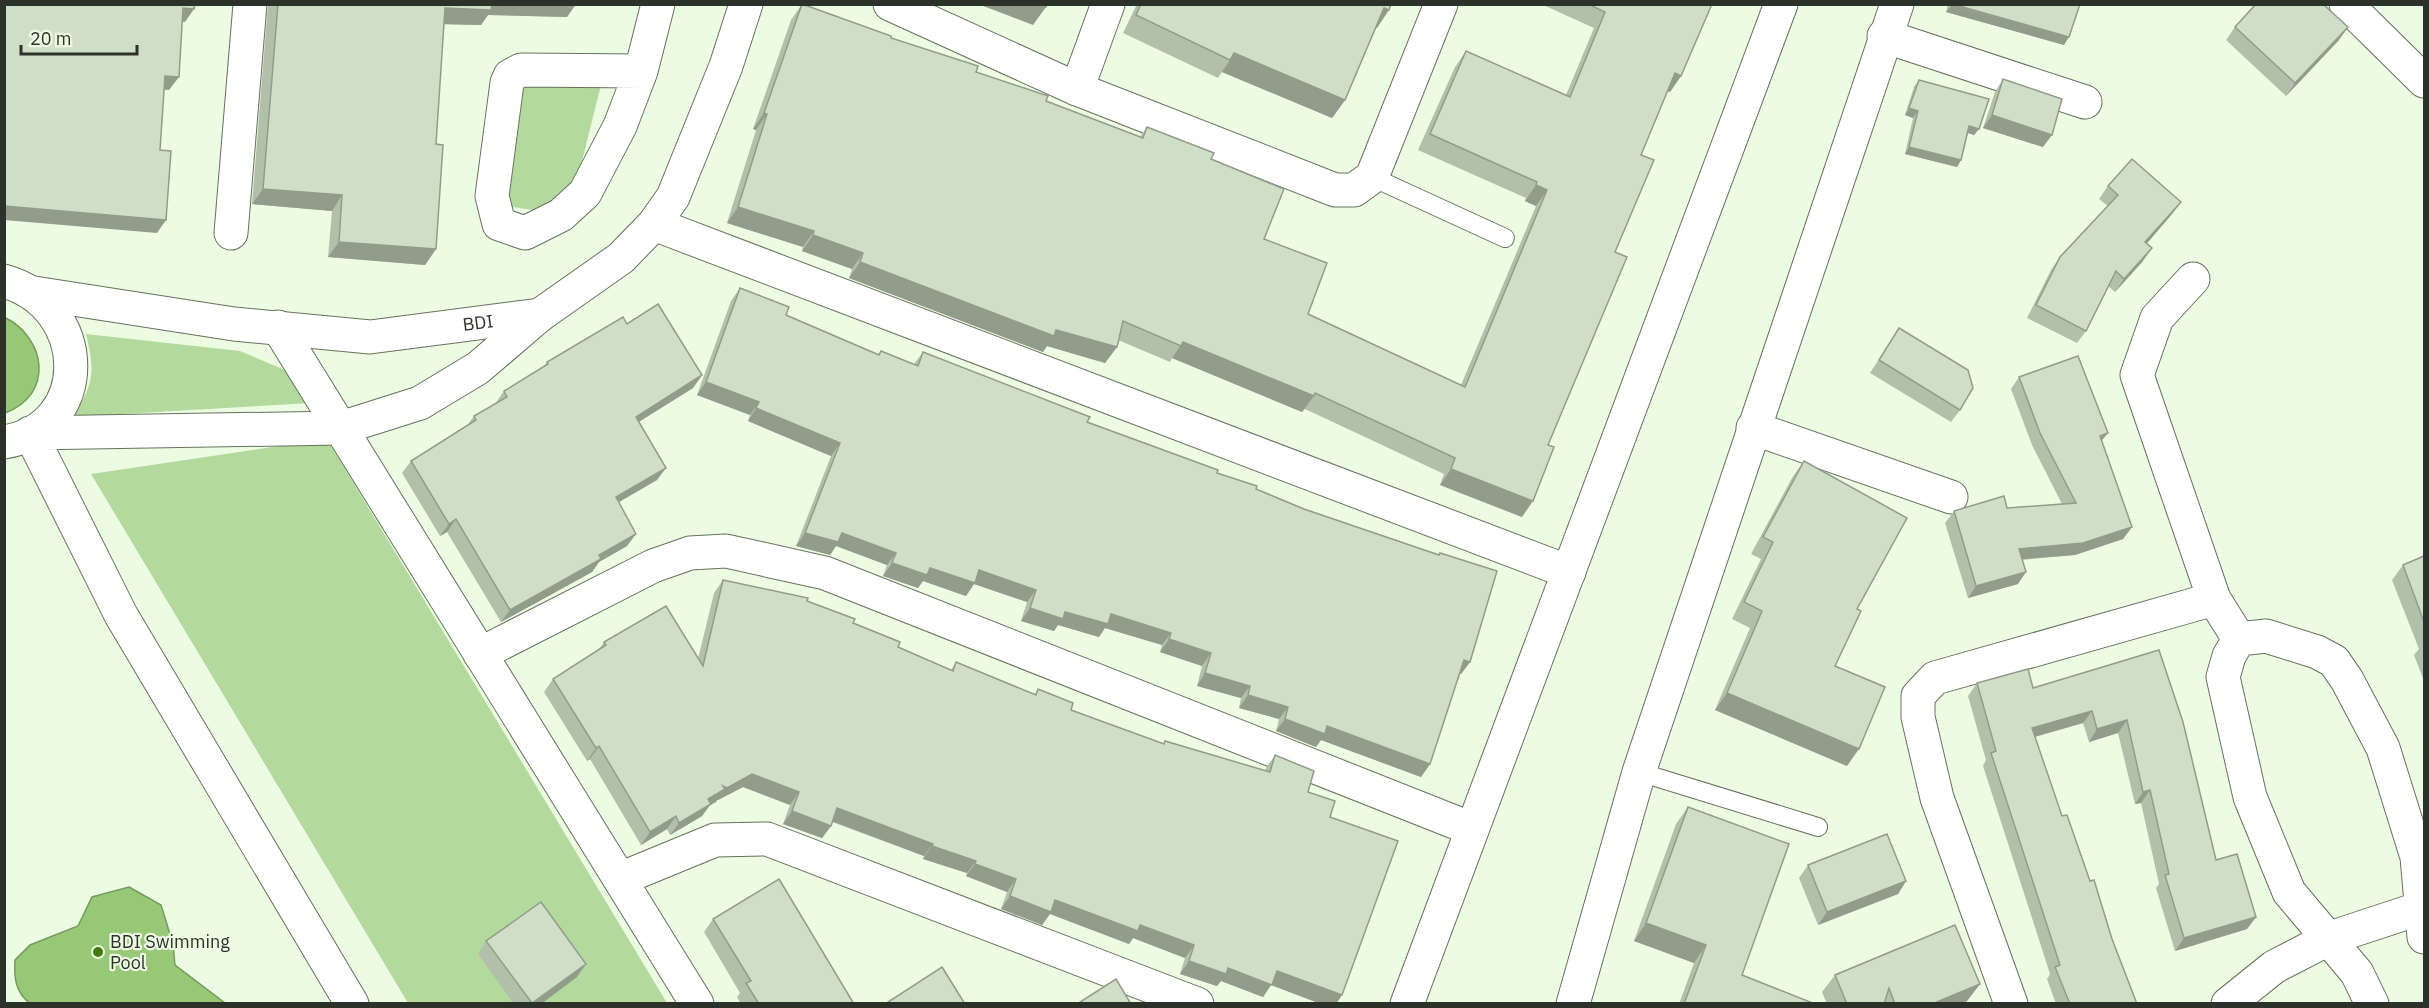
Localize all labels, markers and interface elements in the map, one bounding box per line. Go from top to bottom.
scale bar [21,18,136,56]
text: 20 m [30,27,72,50]
street label: BDI [461,309,495,336]
place label: BDI Swimming Pool [110,930,230,974]
marker: BDI Swimming Pool [91,945,105,959]

